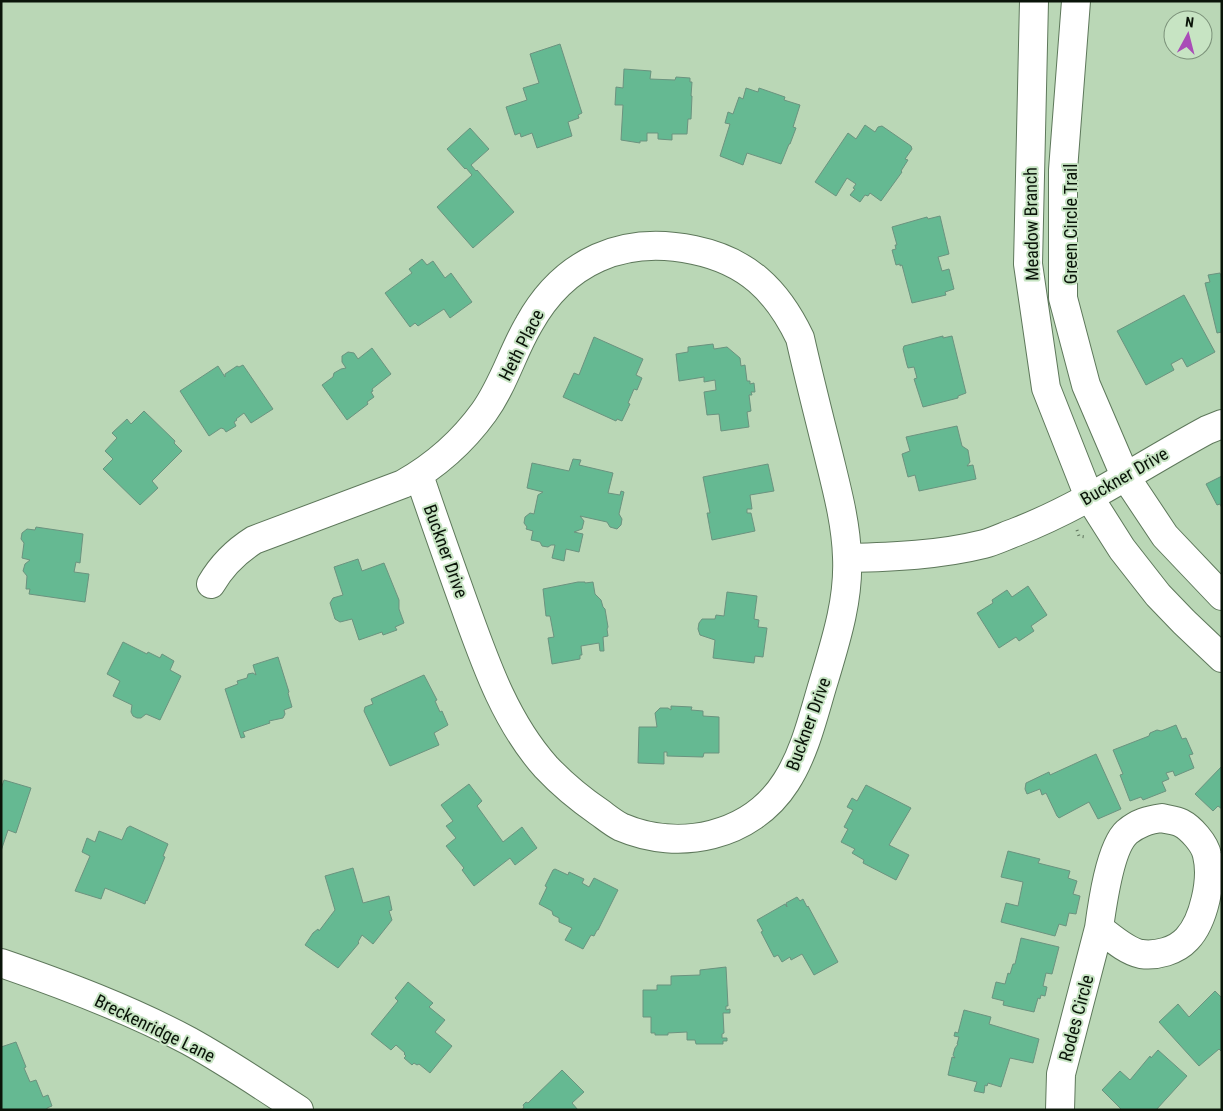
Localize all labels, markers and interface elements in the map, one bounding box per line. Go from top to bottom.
north arrow [1163,10,1213,60]
text: N [1184,14,1195,31]
street label: Green Circle Trail [1060,164,1081,284]
street label: Meadow Branch [1020,167,1042,281]
street label: Heth Place [494,306,548,384]
street label: Buckner Drive [1076,442,1172,510]
street label: Buckner Drive [419,502,473,600]
street label: Buckner Drive [781,675,835,773]
street label: Rodes Circle [1054,972,1098,1064]
street label: Breckenridge Lane [91,990,219,1066]

